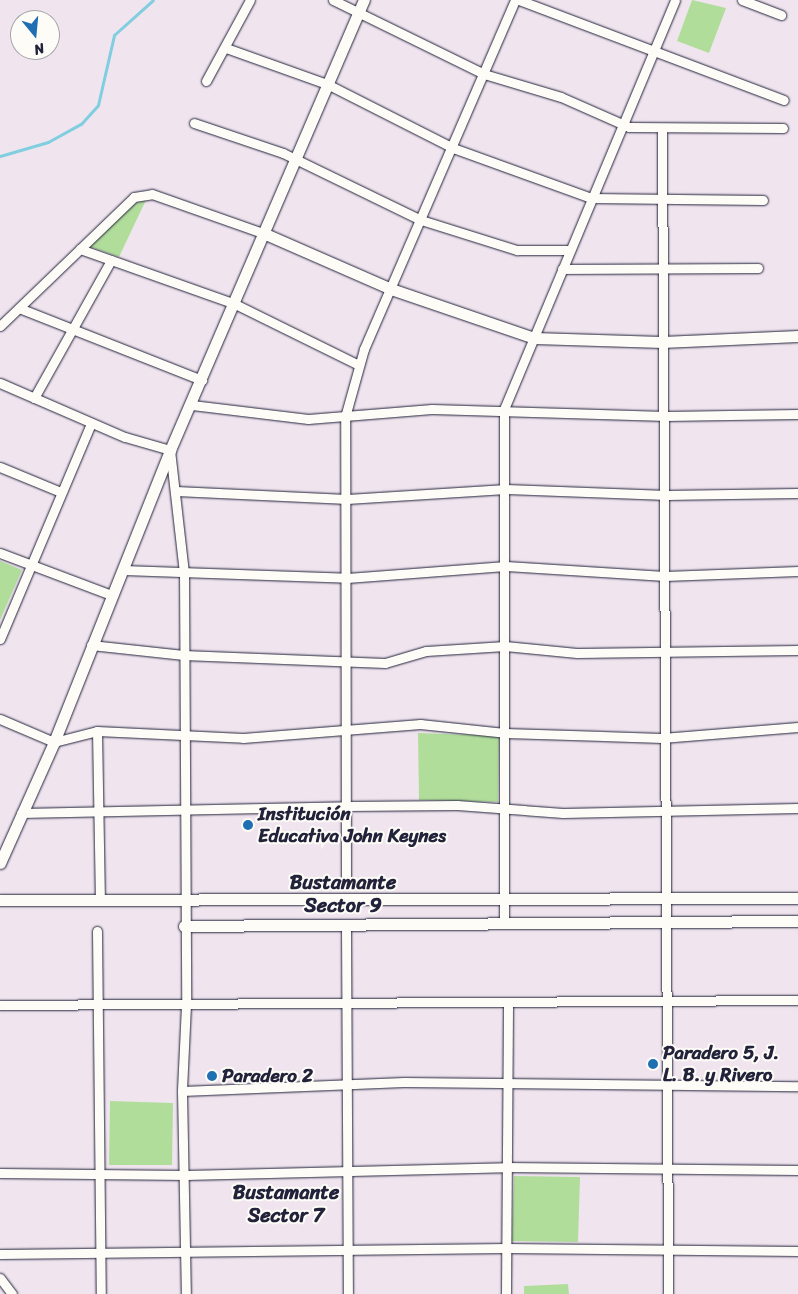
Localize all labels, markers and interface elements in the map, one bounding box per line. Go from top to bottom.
north arrow [10,10,60,60]
text: N [31,35,48,62]
place label: Institución Educativa John Keynes [258,803,447,847]
marker: Institución Educativa John Keynes [242,819,254,831]
district label: Bustamante Sector 9 [290,871,396,918]
place label: Paradero 5, J. L. B. y Rivero [663,1042,779,1086]
marker: Paradero 5, J. L. B. y Rivero [647,1058,659,1070]
place label: Paradero 2 [222,1065,313,1087]
marker: Paradero 2 [206,1070,218,1082]
district label: Bustamante Sector 7 [233,1181,339,1228]

